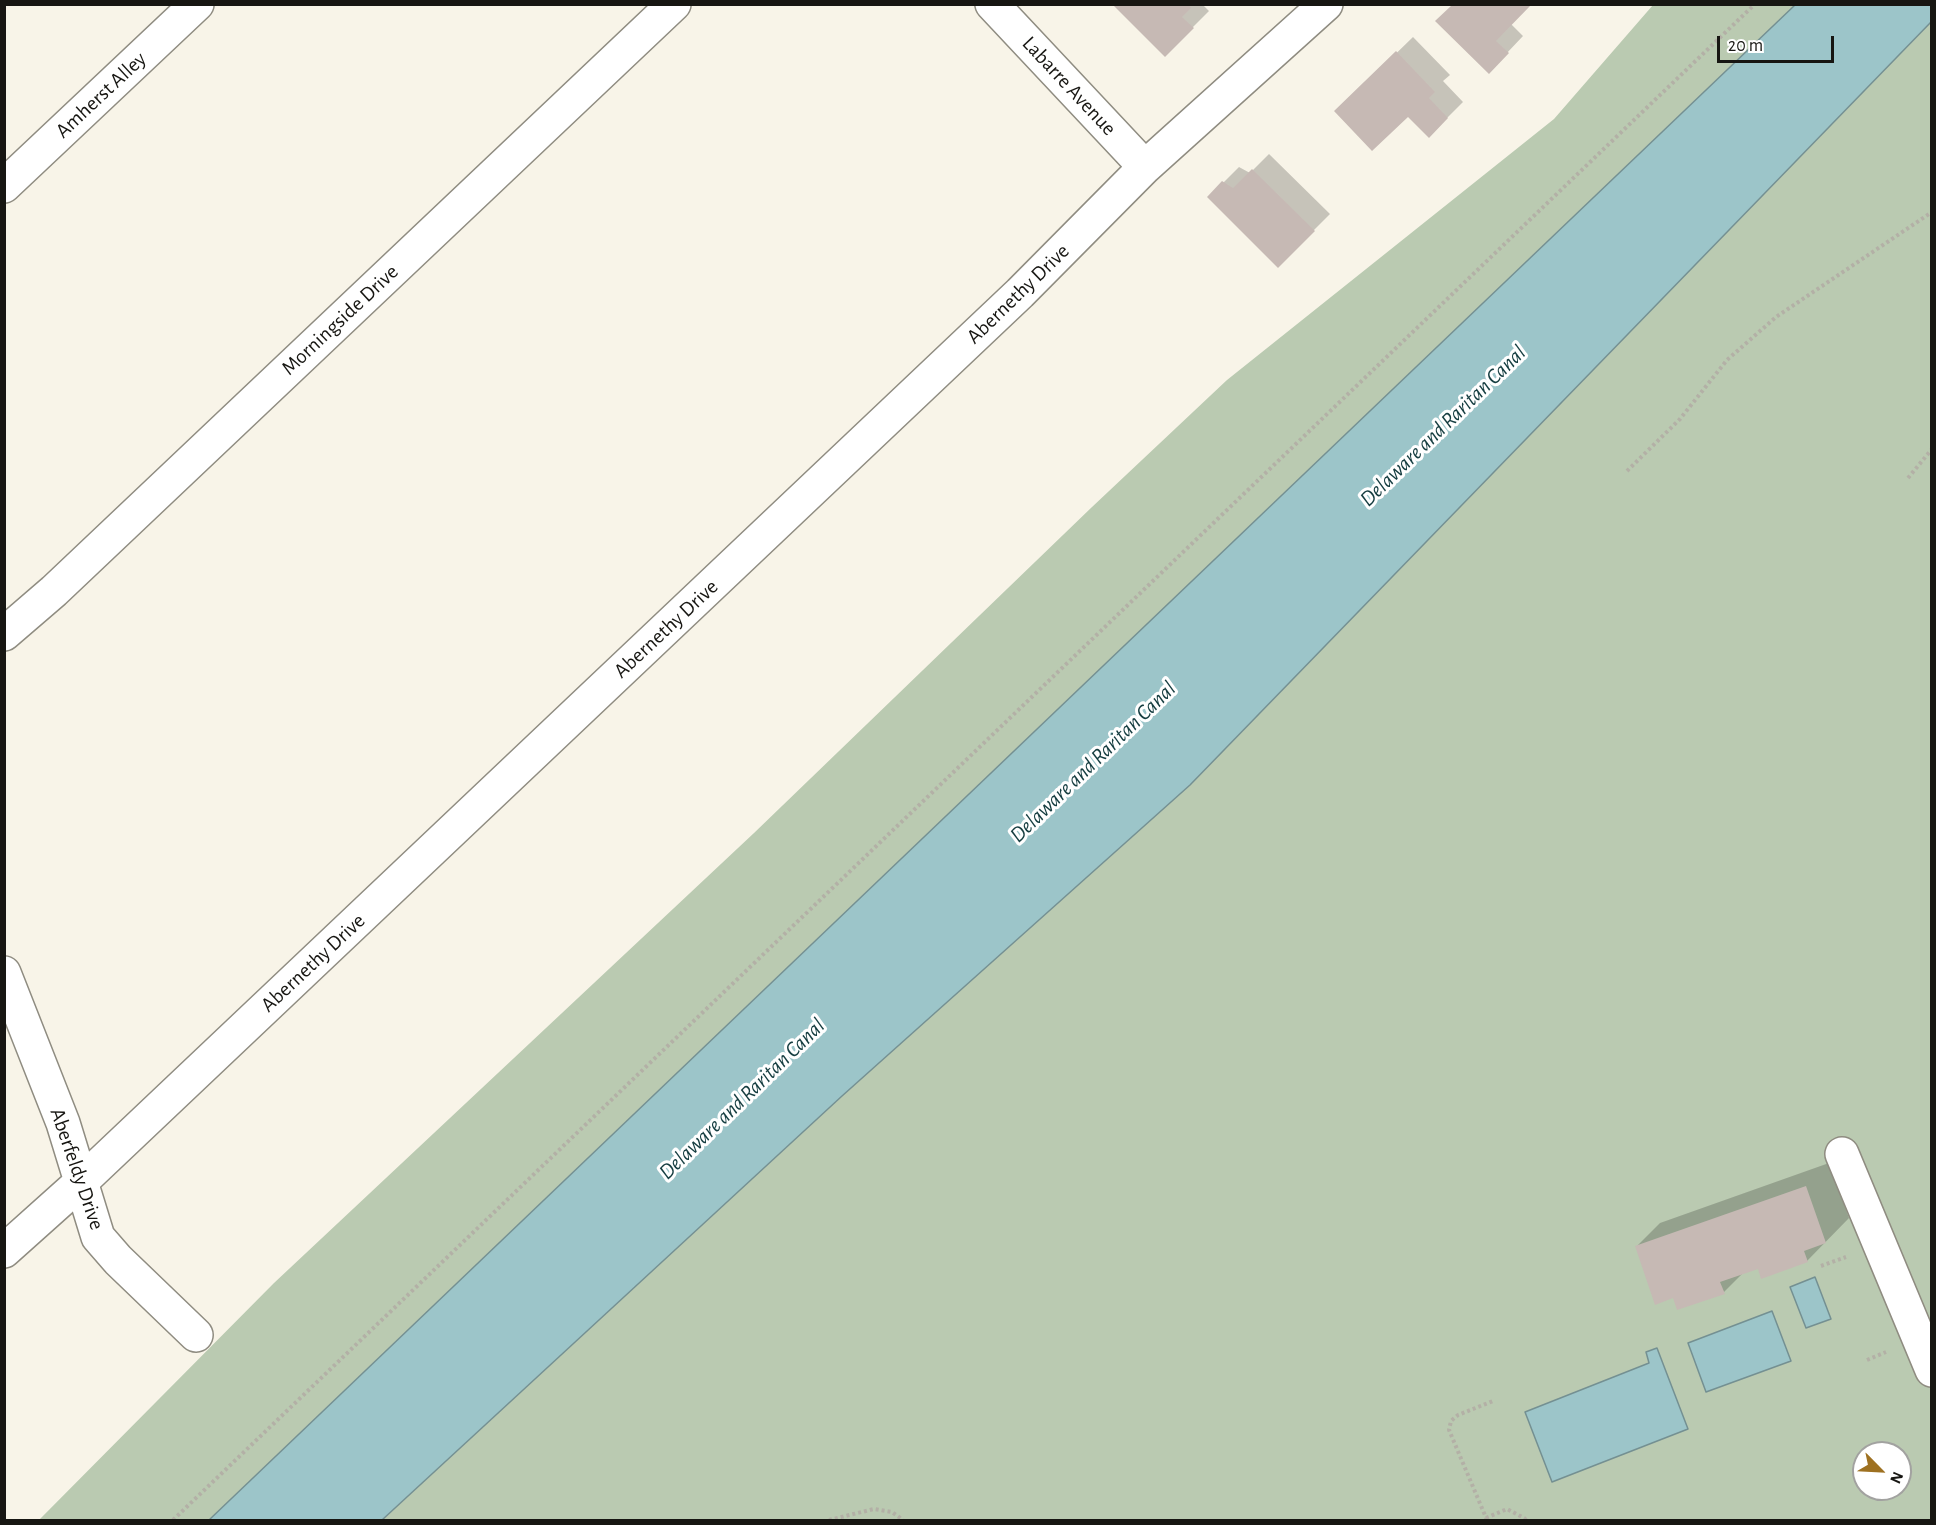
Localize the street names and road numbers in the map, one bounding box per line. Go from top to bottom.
street label: Labarre Avenue [1017,31,1121,141]
street label: Amherst Alley [50,46,152,144]
street label: Abernethy Drive [961,239,1075,349]
street label: Morningside Drive [276,259,404,381]
street label: Abernethy Drive [609,574,723,684]
street label: Abernethy Drive [256,908,370,1018]
street label: Aberfeldy Drive [44,1105,110,1233]

